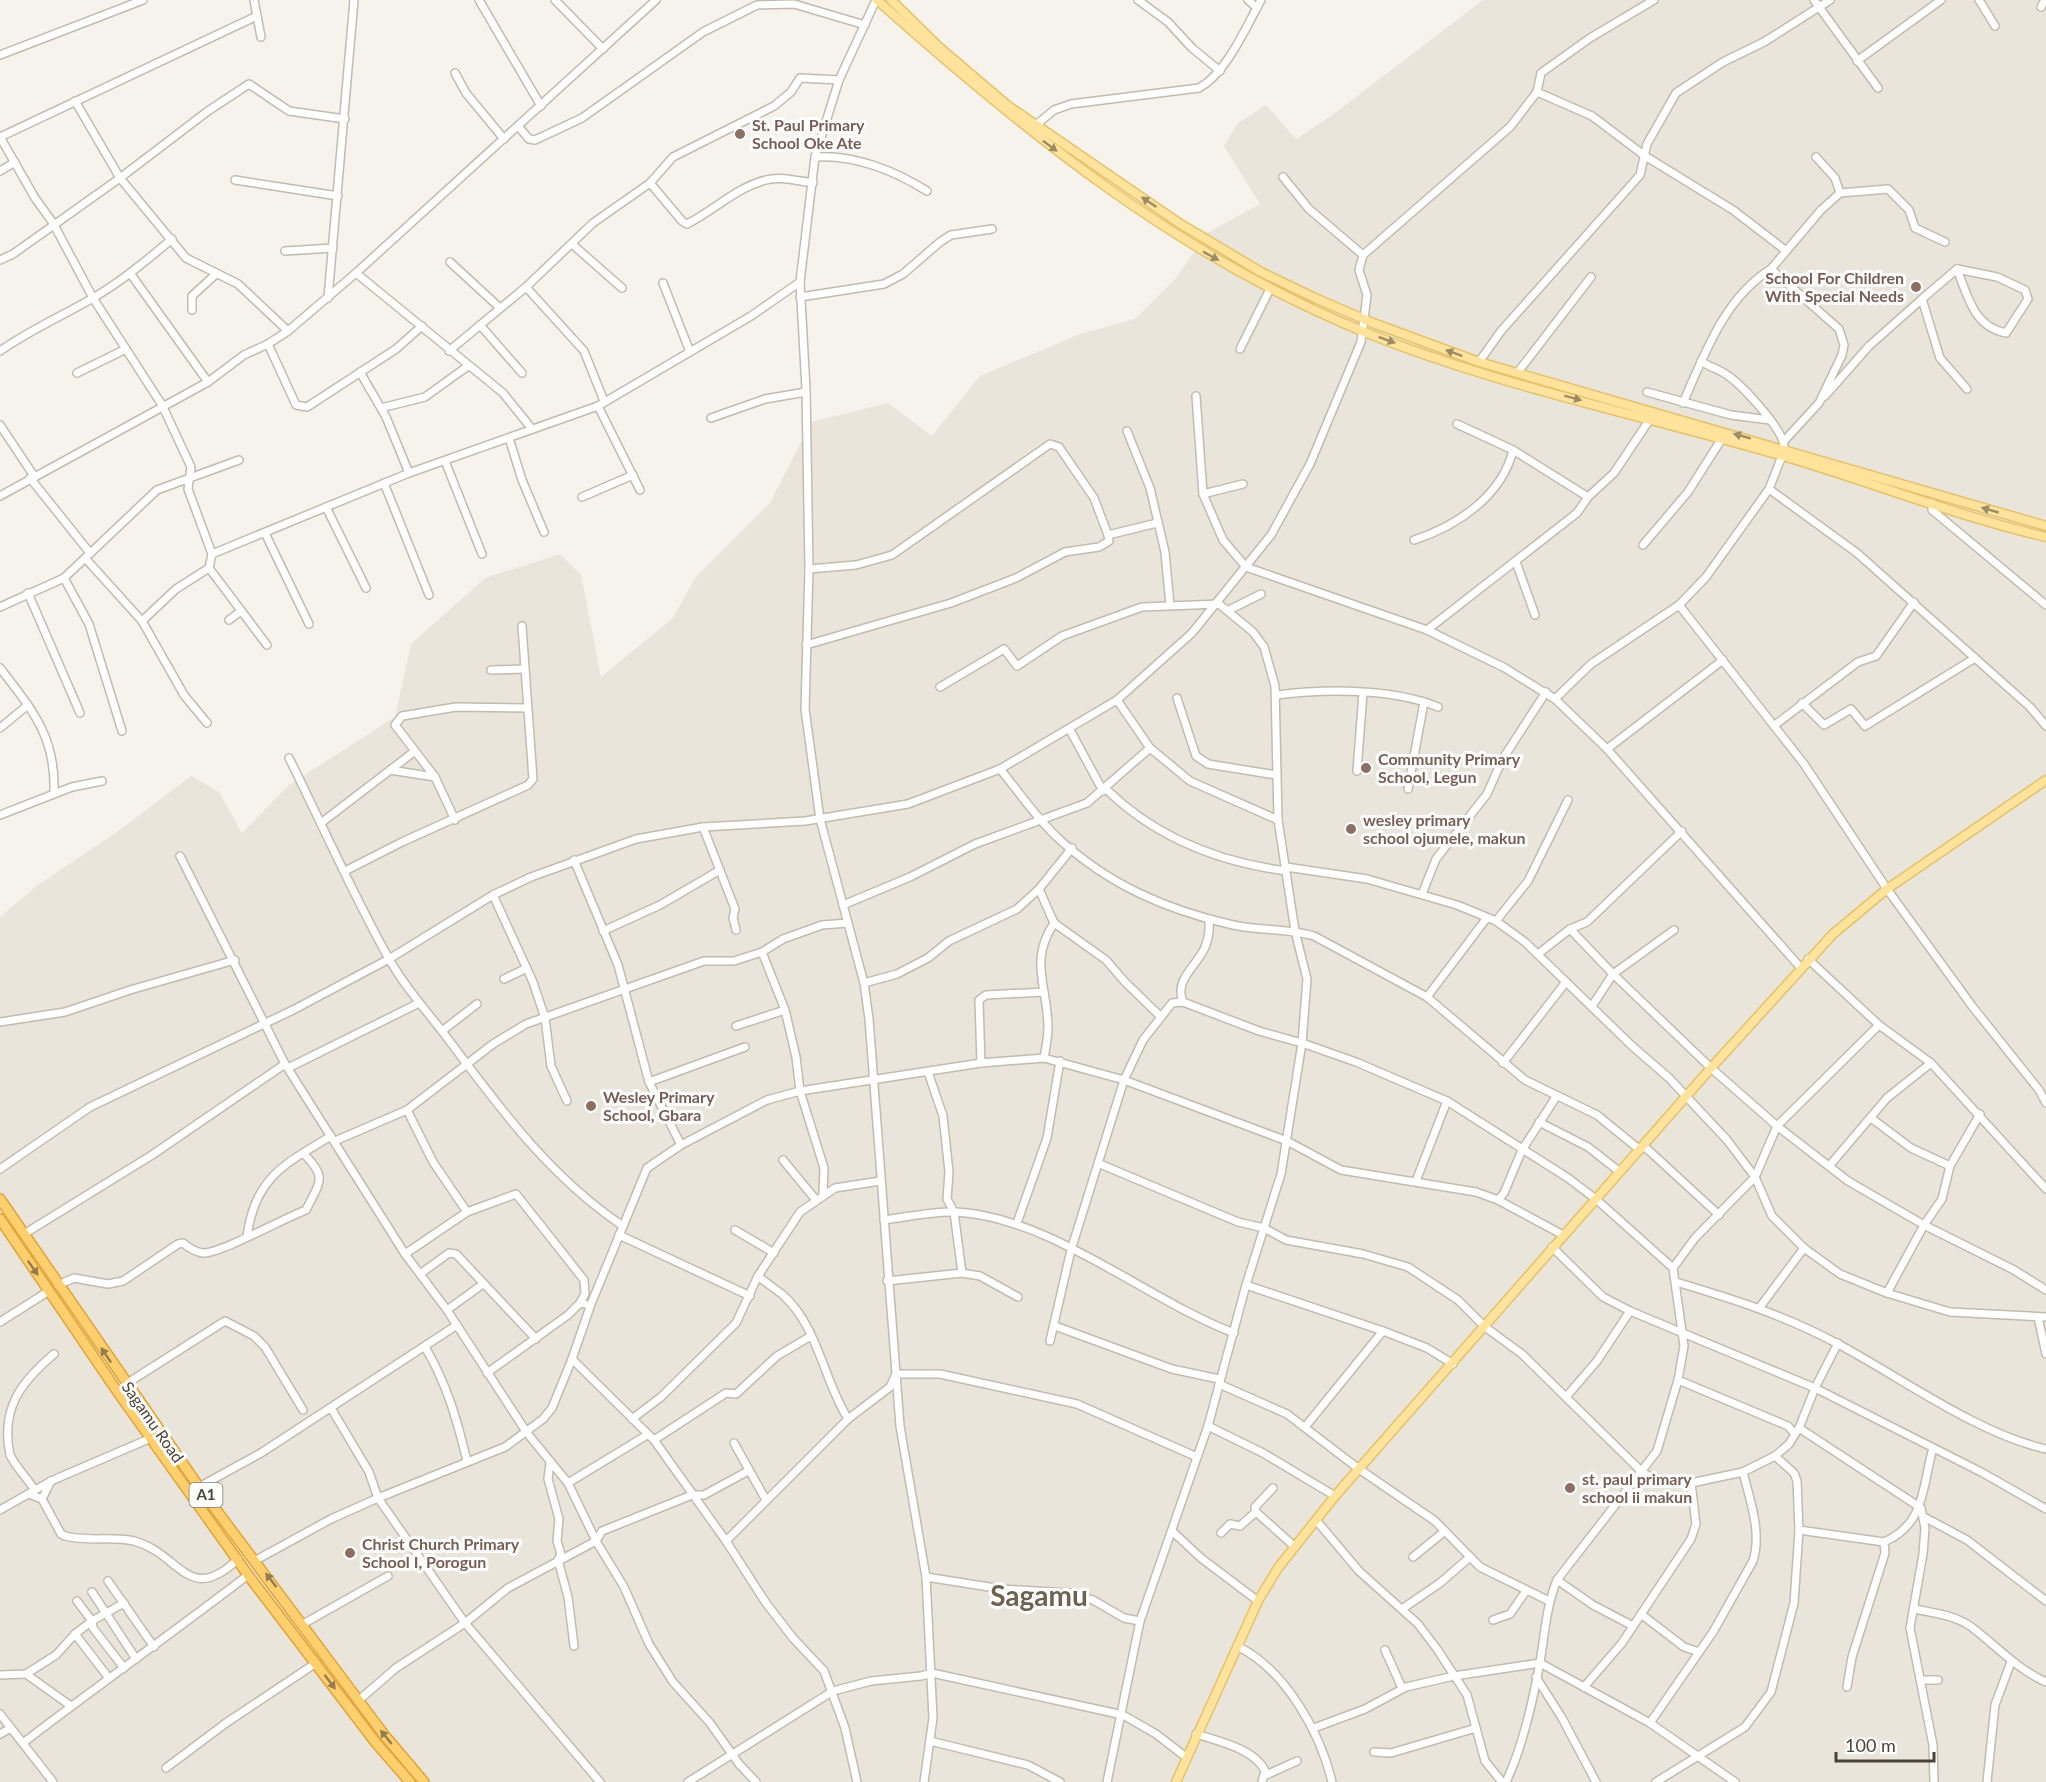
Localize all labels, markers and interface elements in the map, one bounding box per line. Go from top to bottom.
place label: St. Paul Primary School Oke Ate [752,115,865,152]
marker: St. Paul Primary School Oke Ate [733,127,747,141]
one-way arrow [1042,140,1058,152]
one-way arrow [1140,197,1157,208]
one-way arrow [1203,251,1220,261]
place label: School For Children With Special Needs [1765,268,1904,305]
marker: School For Children With Special Needs [1909,280,1923,294]
one-way arrow [1378,335,1396,345]
one-way arrow [1445,347,1463,357]
one-way arrow [1564,393,1582,403]
one-way arrow [1733,431,1751,440]
one-way arrow [1981,505,1999,514]
place label: Community Primary School, Legun [1378,749,1521,786]
marker: Community Primary School, Legun [1359,761,1373,775]
place label: wesley primary school ojumele, makun [1363,810,1526,847]
marker: wesley primary school ojumele, makun [1344,822,1358,836]
place label: Wesley Primary School, Gbara [603,1087,715,1124]
marker: Wesley Primary School, Gbara [584,1099,598,1113]
one-way arrow [27,1259,39,1275]
one-way arrow [100,1347,112,1363]
street label: Sagamu Road [119,1378,188,1466]
place label: st. paul primary school ii makun [1582,1469,1692,1506]
marker: st. paul primary school ii makun [1563,1481,1577,1495]
road number: A1 [190,1483,222,1507]
place label: Christ Church Primary School I, Porogun [362,1534,520,1571]
marker: Christ Church Primary School I, Porogun [343,1546,357,1560]
one-way arrow [265,1573,277,1588]
district label: Sagamu [990,1578,1088,1612]
one-way arrow [324,1674,336,1690]
scale bar [1836,1725,1934,1763]
one-way arrow [380,1730,393,1745]
text: 100 m [1845,1734,1896,1756]

